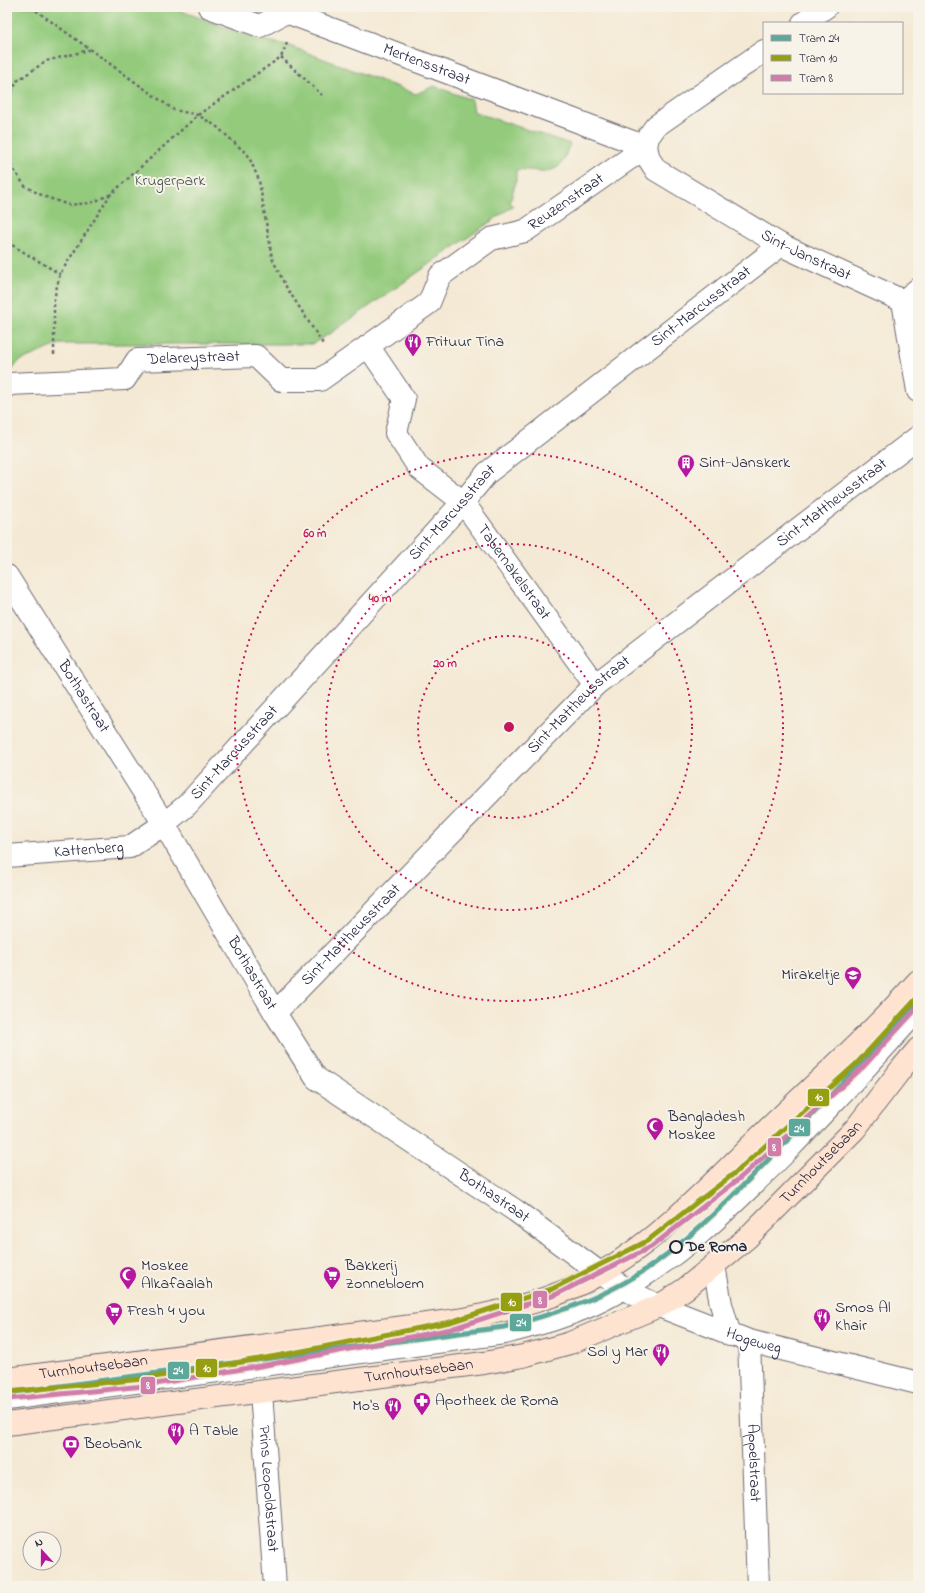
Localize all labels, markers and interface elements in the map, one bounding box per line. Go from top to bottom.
legend [763,22,903,94]
text: Tram 24 [799,30,839,48]
street label: Mertensstraat [379,37,474,92]
text: Tram 10 [799,50,837,68]
text: Tram 8 [799,70,833,88]
street label: Reuzenstraat [523,167,610,237]
park label: Krugerpark [135,169,206,193]
street label: Sint-Janstraat [756,223,855,288]
street label: Sint-Marcusstraat [646,260,757,353]
place label: Frituur Tina [425,330,504,354]
restaurant icon: Frituur Tina [403,332,423,357]
street label: Delareystraat [146,345,241,372]
place label: Sint-Janskerk [699,451,791,475]
street label: Sint-Mattheusstraat [771,452,893,554]
building icon: Sint-Janskerk [676,453,696,478]
street label: Sint-Marcusstraat [403,458,501,566]
street label: Tabernakelstraat [471,519,557,626]
text: 60 m [303,525,327,543]
text: 40 m [368,590,392,608]
street label: Sint-Mattheusstraat [522,649,636,760]
street label: Bothastraat [51,655,116,738]
text: 20 m [432,655,457,673]
street label: Sint-Marcusstraat [185,699,285,806]
centre of rings [502,720,516,734]
street label: Kattenberg [53,835,125,865]
street label: Sint-Mattheusstraat [295,878,407,992]
street label: Bothastraat [220,931,283,1016]
place label: Mirakeltje [781,963,841,987]
school or university icon: Mirakeltje [843,965,863,990]
line badge: 10 [807,1088,830,1107]
text: 10 [815,1090,823,1106]
place label: Bangladesh Moskee [667,1105,745,1147]
mosque icon: Bangladesh Moskee [645,1116,665,1141]
street label: Turnhoutsebaan [775,1116,869,1210]
line badge: 24 [788,1118,811,1137]
text: 24 [793,1121,804,1137]
line badge: 8 [767,1137,782,1157]
text: 8 [771,1140,777,1156]
street label: Bothastraat [452,1163,535,1229]
place label: De Roma [685,1235,747,1259]
marker: De Roma [669,1240,683,1254]
place label: Moskee Alkafaalah [141,1254,213,1296]
place label: Bakkerij Zonnebloem [344,1254,424,1296]
mosque icon: Moskee Alkafaalah [118,1265,138,1290]
supermarket icon: Bakkerij Zonnebloem [322,1265,342,1290]
line badge: 8 [532,1290,548,1309]
line badge: 10 [500,1292,523,1312]
text: 8 [537,1293,543,1309]
text: 10 [508,1295,516,1311]
place label: Smos Al Khair [835,1296,891,1338]
place label: Fresh 4 you [126,1299,205,1323]
supermarket icon: Fresh 4 you [104,1301,124,1326]
restaurant icon: Smos Al Khair [812,1307,832,1332]
line badge: 24 [509,1313,532,1332]
text: 24 [515,1315,526,1331]
street label: Hogeweg [722,1321,784,1361]
place label: Sol y Mar [587,1340,648,1364]
restaurant icon: Sol y Mar [651,1342,671,1367]
street label: Turnhoutsebaan [37,1349,149,1387]
street label: Turnhoutsebaan [363,1352,475,1390]
line badge: 10 [195,1358,218,1378]
line badge: 24 [167,1361,190,1380]
text: 10 [203,1361,211,1377]
text: 24 [172,1363,183,1379]
line badge: 8 [140,1376,156,1395]
text: 8 [145,1378,151,1394]
place label: Apotheek de Roma [435,1389,559,1413]
pharmacy icon: Apotheek de Roma [412,1391,432,1416]
place label: Mo's [352,1394,380,1418]
restaurant icon: Mo's [383,1396,403,1421]
place label: A Table [189,1419,239,1443]
restaurant icon: A Table [166,1421,186,1446]
street label: Appelstraat [740,1423,767,1503]
street label: Prins Leopoldstraat [251,1424,285,1554]
place label: Beobank [83,1432,143,1456]
bank icon: Beobank [61,1434,81,1459]
north arrow [22,1531,62,1571]
text: N [32,1534,45,1551]

